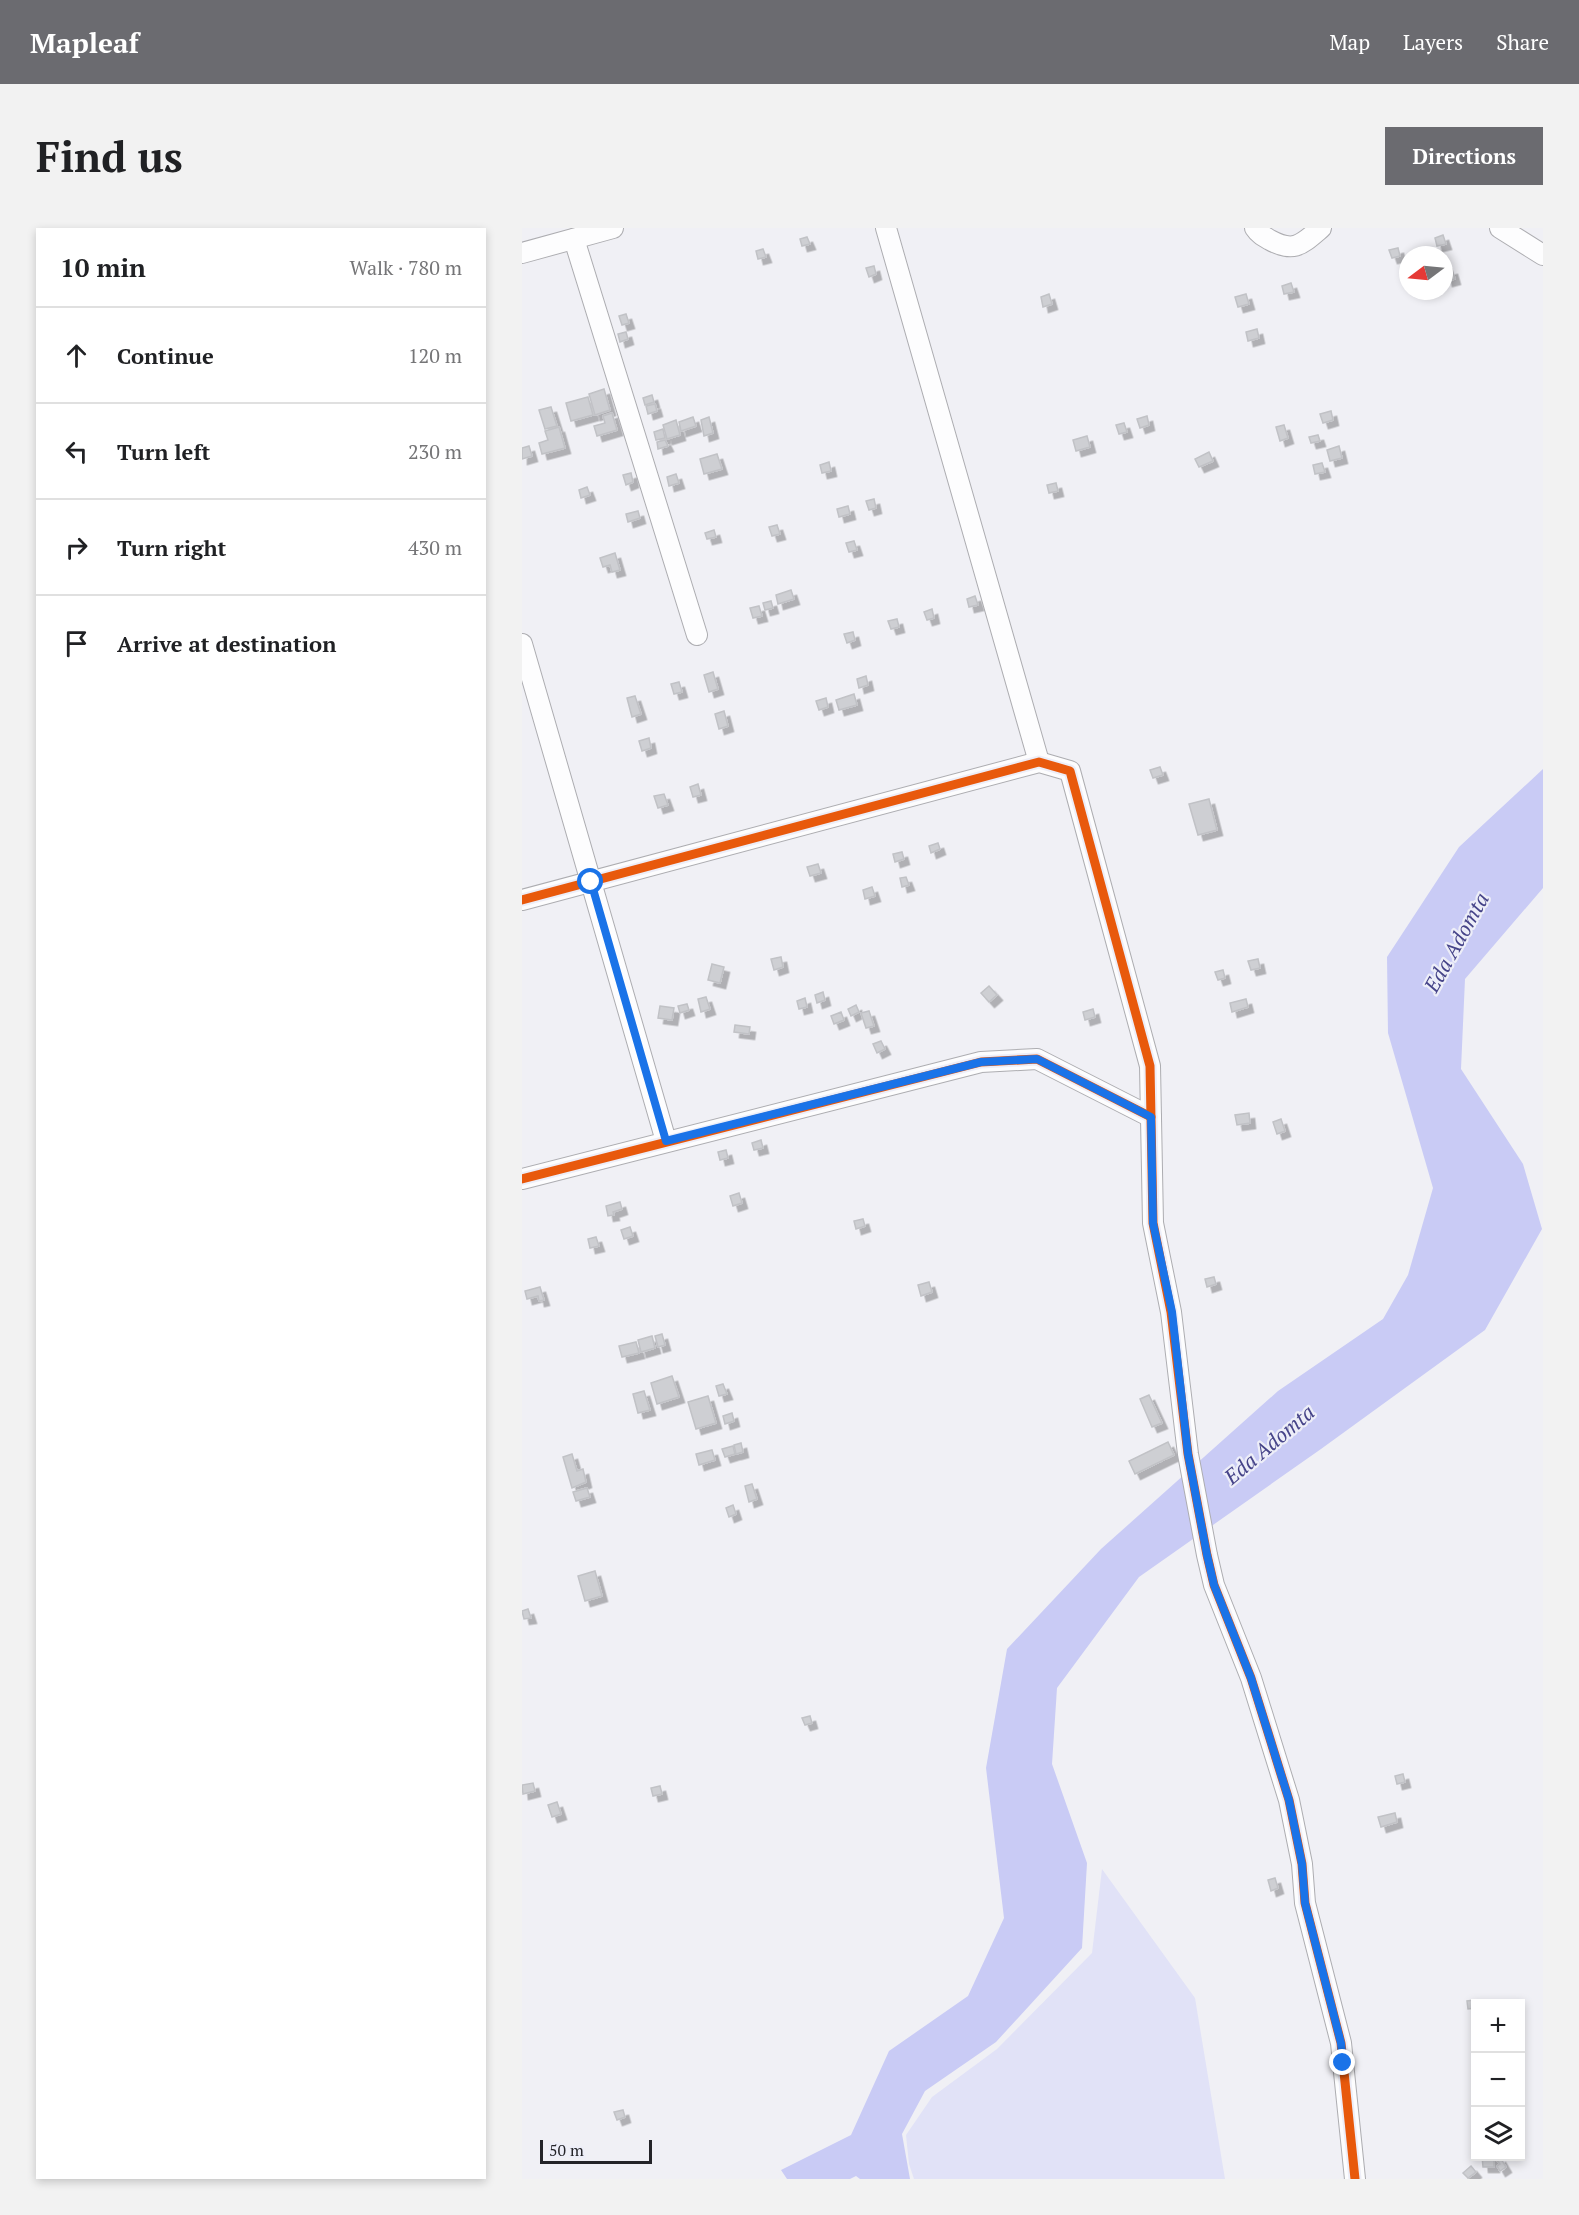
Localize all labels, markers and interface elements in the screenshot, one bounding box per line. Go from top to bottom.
text: Mapleaf [30,24,139,61]
text: Map [1329,28,1370,56]
text: Layers [1403,28,1463,56]
text: Share [1496,28,1549,56]
button: Directions [1385,127,1543,185]
text: Find us [36,128,183,184]
north arrow [1399,246,1453,300]
text: 10 min [60,250,146,284]
text: Walk · 780 m [350,254,462,281]
icon: ahead [60,339,93,372]
text: Continue [117,341,214,370]
text: 120 m [408,342,462,369]
icon: left [60,435,93,468]
text: Turn left [117,437,210,466]
text: 230 m [408,438,462,465]
icon: right [60,531,93,564]
text: Turn right [117,533,226,562]
text: 430 m [408,534,462,561]
icon: arrive [60,627,93,660]
text: Arrive at destination [117,629,336,658]
route start [577,868,603,894]
water label: Eda Adomta [1417,887,1495,998]
water label: Eda Adomta [1217,1398,1320,1491]
map controls [1471,1999,1525,2161]
button: + [1471,1999,1525,2053]
route end [1329,2049,1355,2075]
button: − [1471,2053,1525,2107]
button: layers [1471,2107,1525,2161]
scale bar [540,2137,652,2164]
text: 50 m [549,2139,584,2161]

